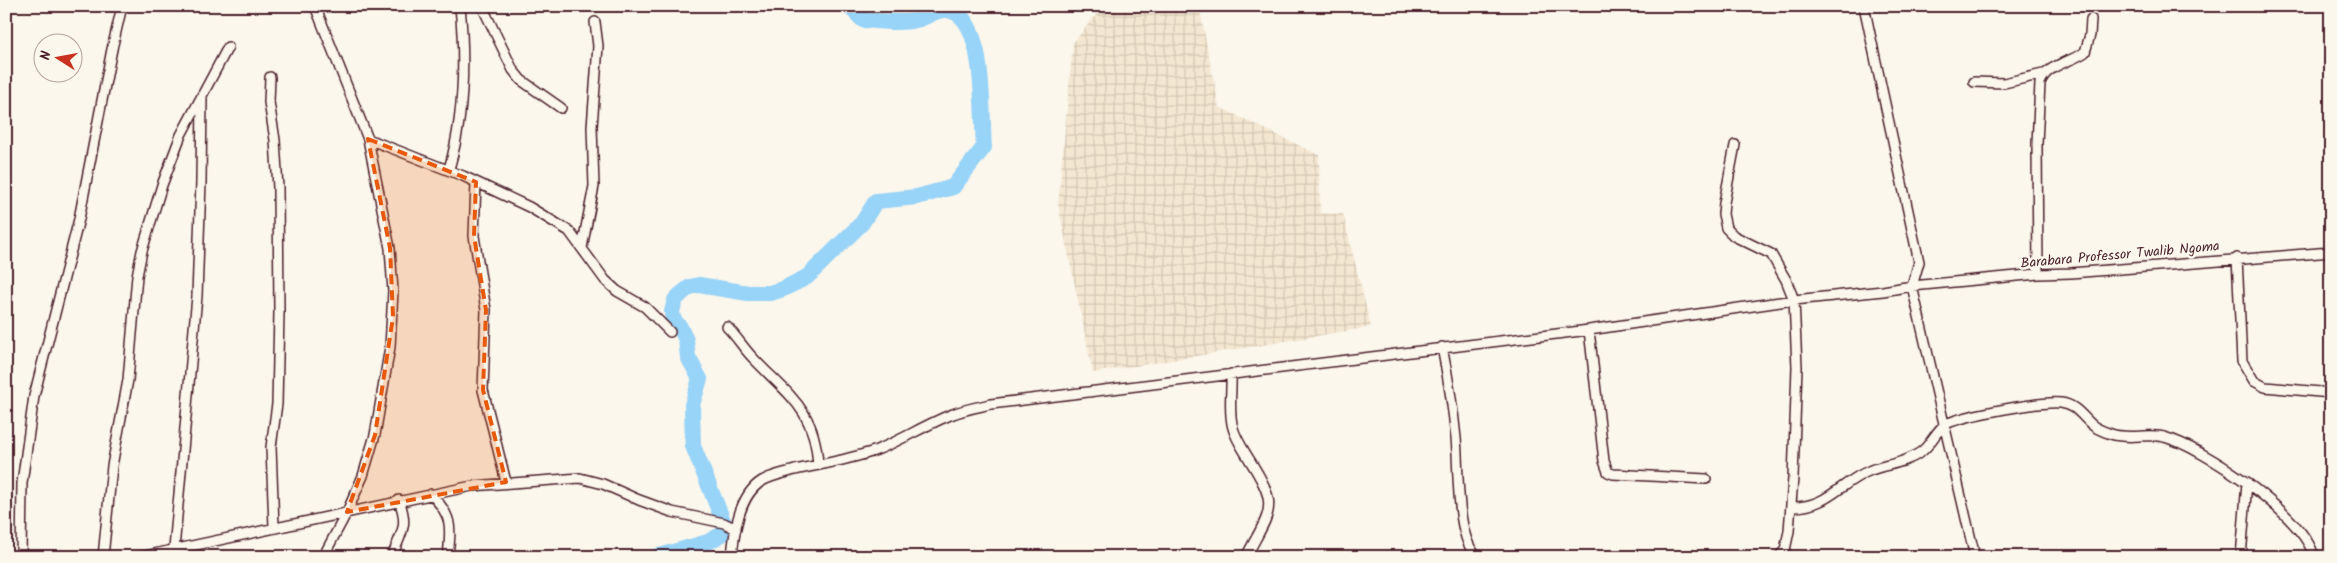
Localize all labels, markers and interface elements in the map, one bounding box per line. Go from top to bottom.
north arrow [32,32,82,82]
text: N [35,49,58,62]
street label: Barabara Professor Twalib Ngoma [2020,235,2220,275]

